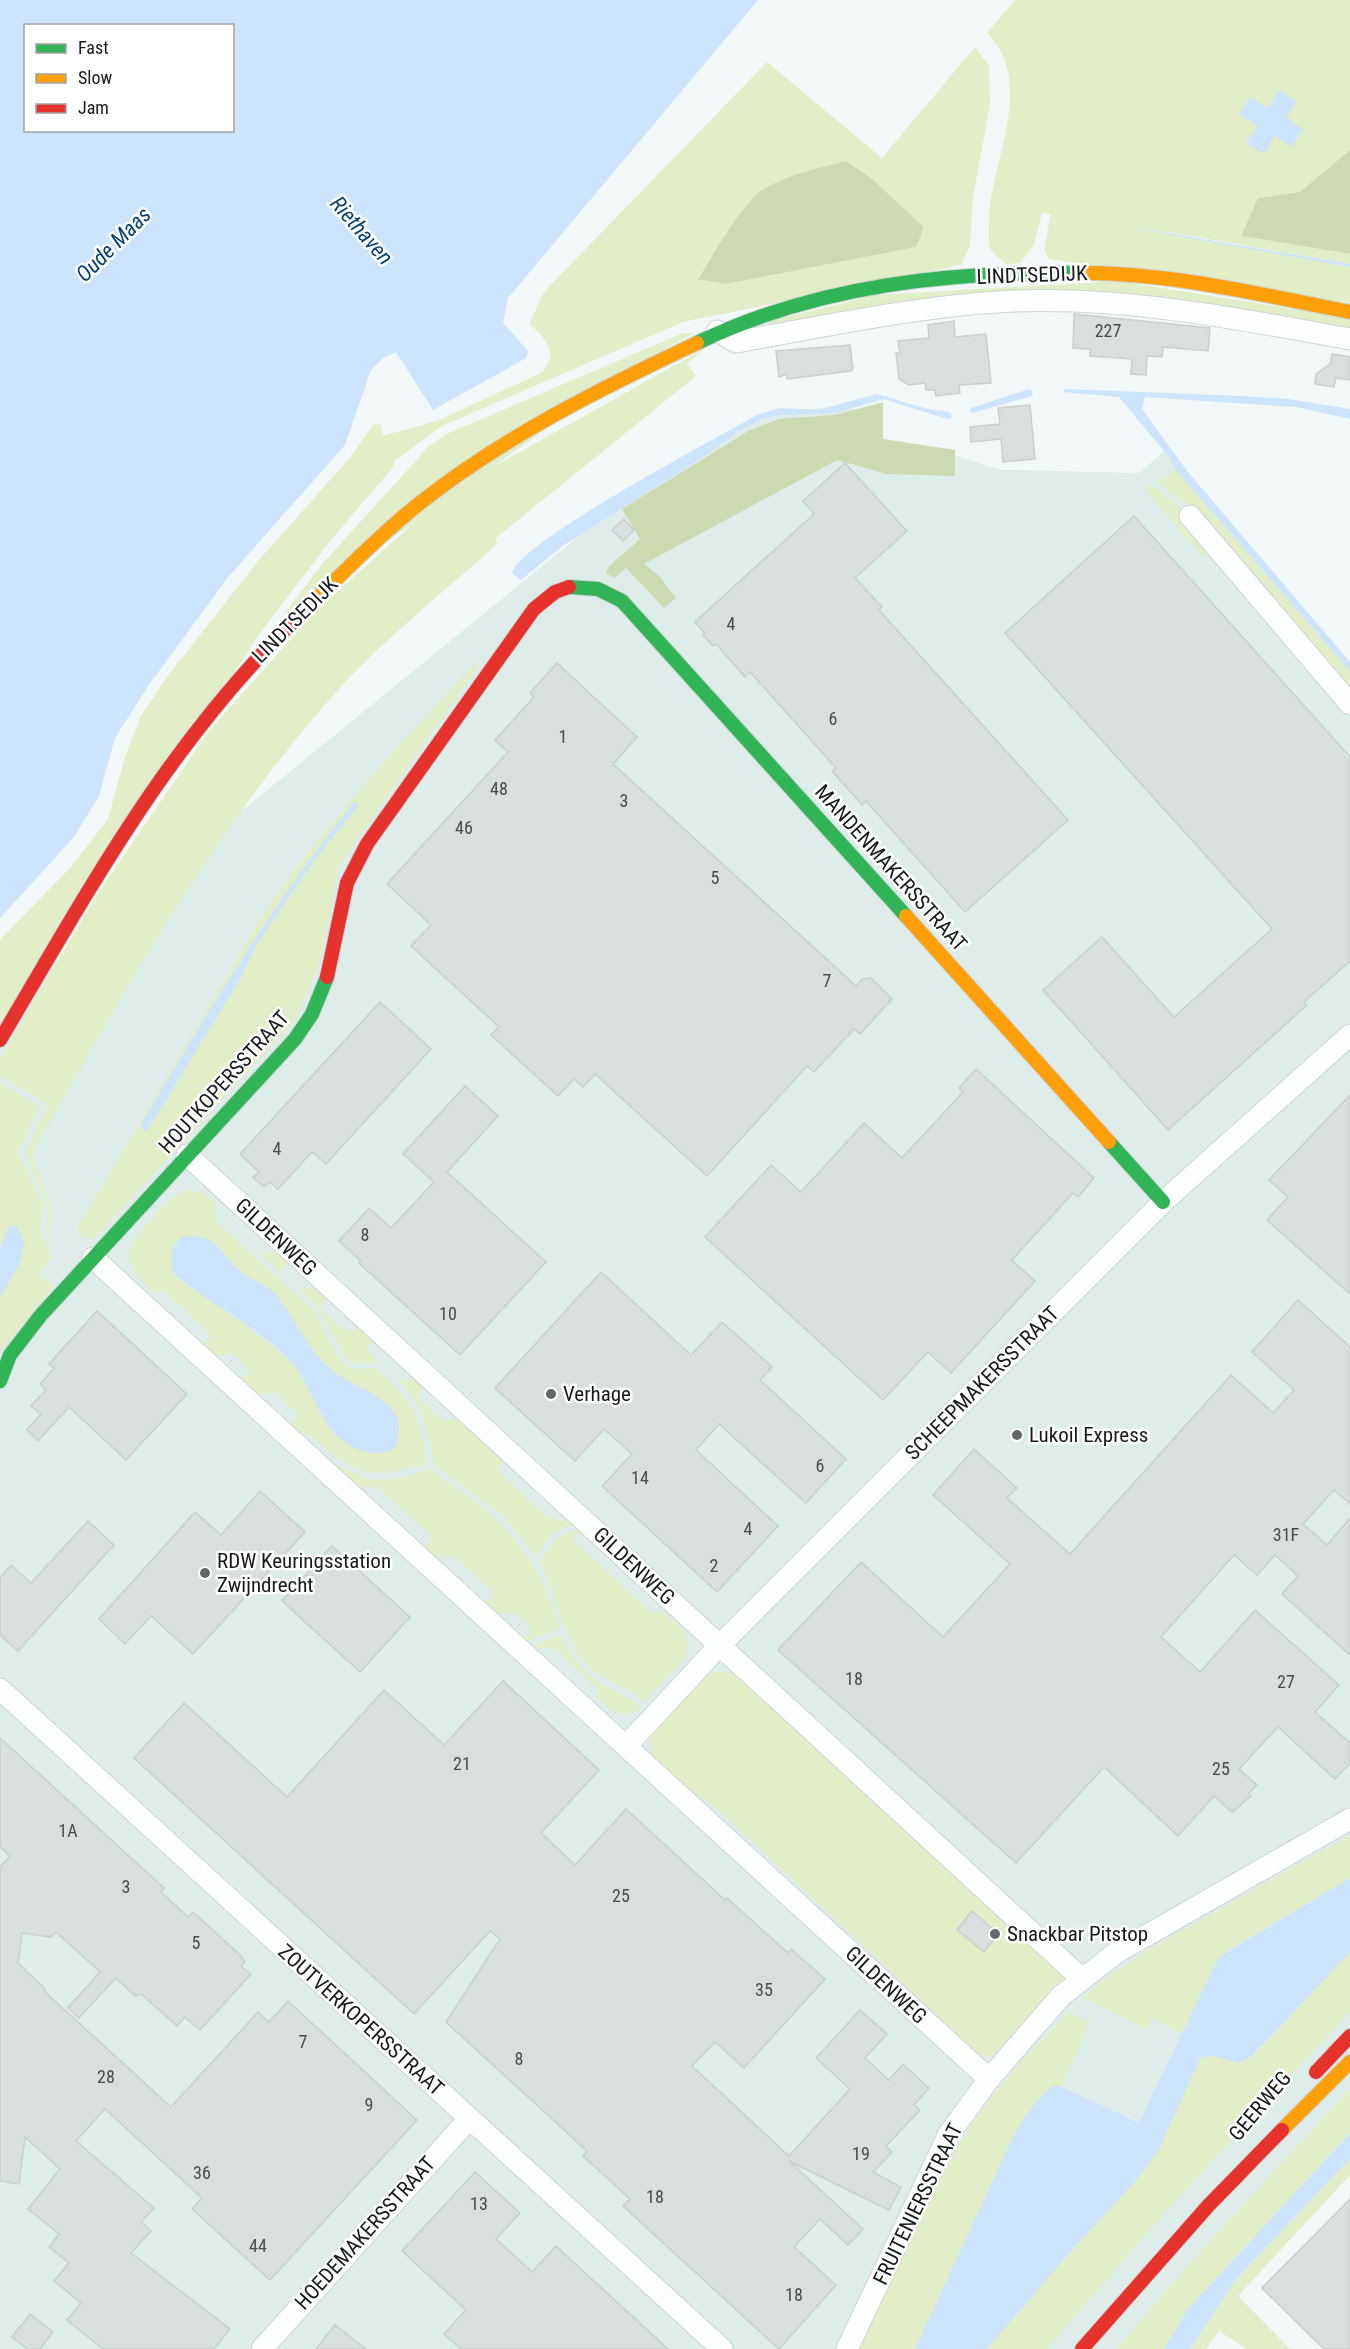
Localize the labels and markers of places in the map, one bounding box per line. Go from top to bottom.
place label: Verhage [563,1382,631,1406]
marker: Verhage [544,1387,558,1401]
place label: Lukoil Express [1029,1423,1148,1447]
marker: Lukoil Express [1010,1428,1024,1442]
place label: RDW Keuringsstation Zwijndrecht [217,1549,391,1597]
marker: RDW Keuringsstation Zwijndrecht [198,1566,212,1580]
place label: Snackbar Pitstop [1007,1922,1148,1946]
marker: Snackbar Pitstop [988,1927,1002,1941]

